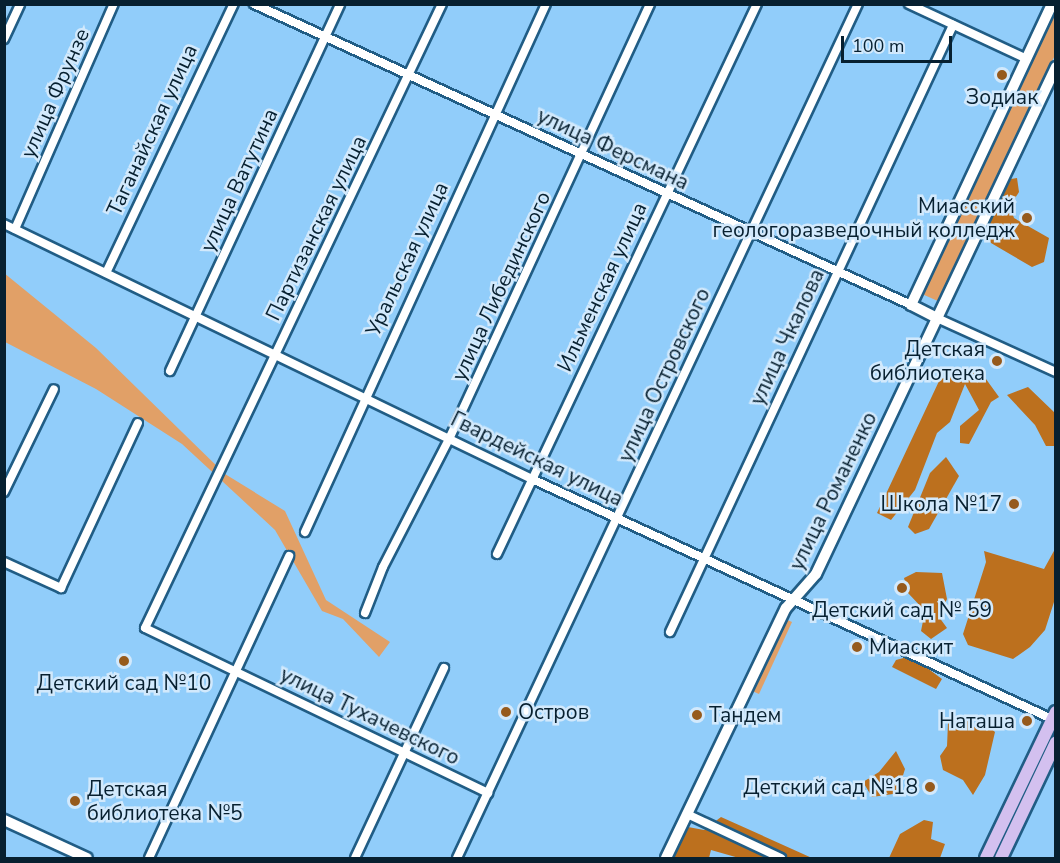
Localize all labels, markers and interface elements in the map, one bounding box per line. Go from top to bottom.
street label: улица Фрунзе [15,24,95,162]
scale bar [844,24,955,62]
text: 100 m [852,34,904,58]
street label: Таганайская улица [101,40,203,220]
marker: Зодиак [995,68,1009,82]
place label: Зодиак [966,84,1038,110]
street label: улица Ферсмана [533,103,693,195]
street label: улица Ватутина [195,104,283,256]
street label: Партизанская улица [260,131,372,325]
street label: Уральская улица [360,178,454,340]
street label: улица Либединского [446,187,556,385]
place label: Миасский геологоразведочный колледж [712,193,1015,243]
street label: Ильменская улица [552,198,652,376]
marker: Миасский геологоразведочный колледж [1020,211,1034,225]
street label: улица Чкалова [744,265,830,409]
street label: улица Островского [613,284,715,466]
place label: Детская библиотека [870,336,985,386]
marker: Детская библиотека [990,354,1004,368]
street label: Гвардейская улица [447,406,627,512]
street label: улица Романенко [784,408,882,574]
place label: Школа №17 [881,491,1002,517]
marker: Школа №17 [1007,497,1021,511]
marker: Детский сад № 59 [895,581,909,595]
place label: Детский сад № 59 [812,597,992,623]
place label: Миаскит [869,634,953,660]
marker: Миаскит [850,640,864,654]
marker: Детский сад №10 [117,654,131,668]
street label: улица Тухачевского [276,662,464,770]
place label: Детский сад №10 [37,670,211,696]
place label: Остров [518,699,589,725]
place label: Тандем [709,702,781,728]
marker: Остров [499,705,513,719]
marker: Тандем [690,708,704,722]
place label: Наташа [939,708,1015,734]
marker: Наташа [1020,714,1034,728]
place label: Детский сад №18 [743,774,918,800]
place label: Детская библиотека №5 [87,776,243,826]
marker: Детский сад №18 [923,780,937,794]
marker: Детская библиотека №5 [68,794,82,808]

